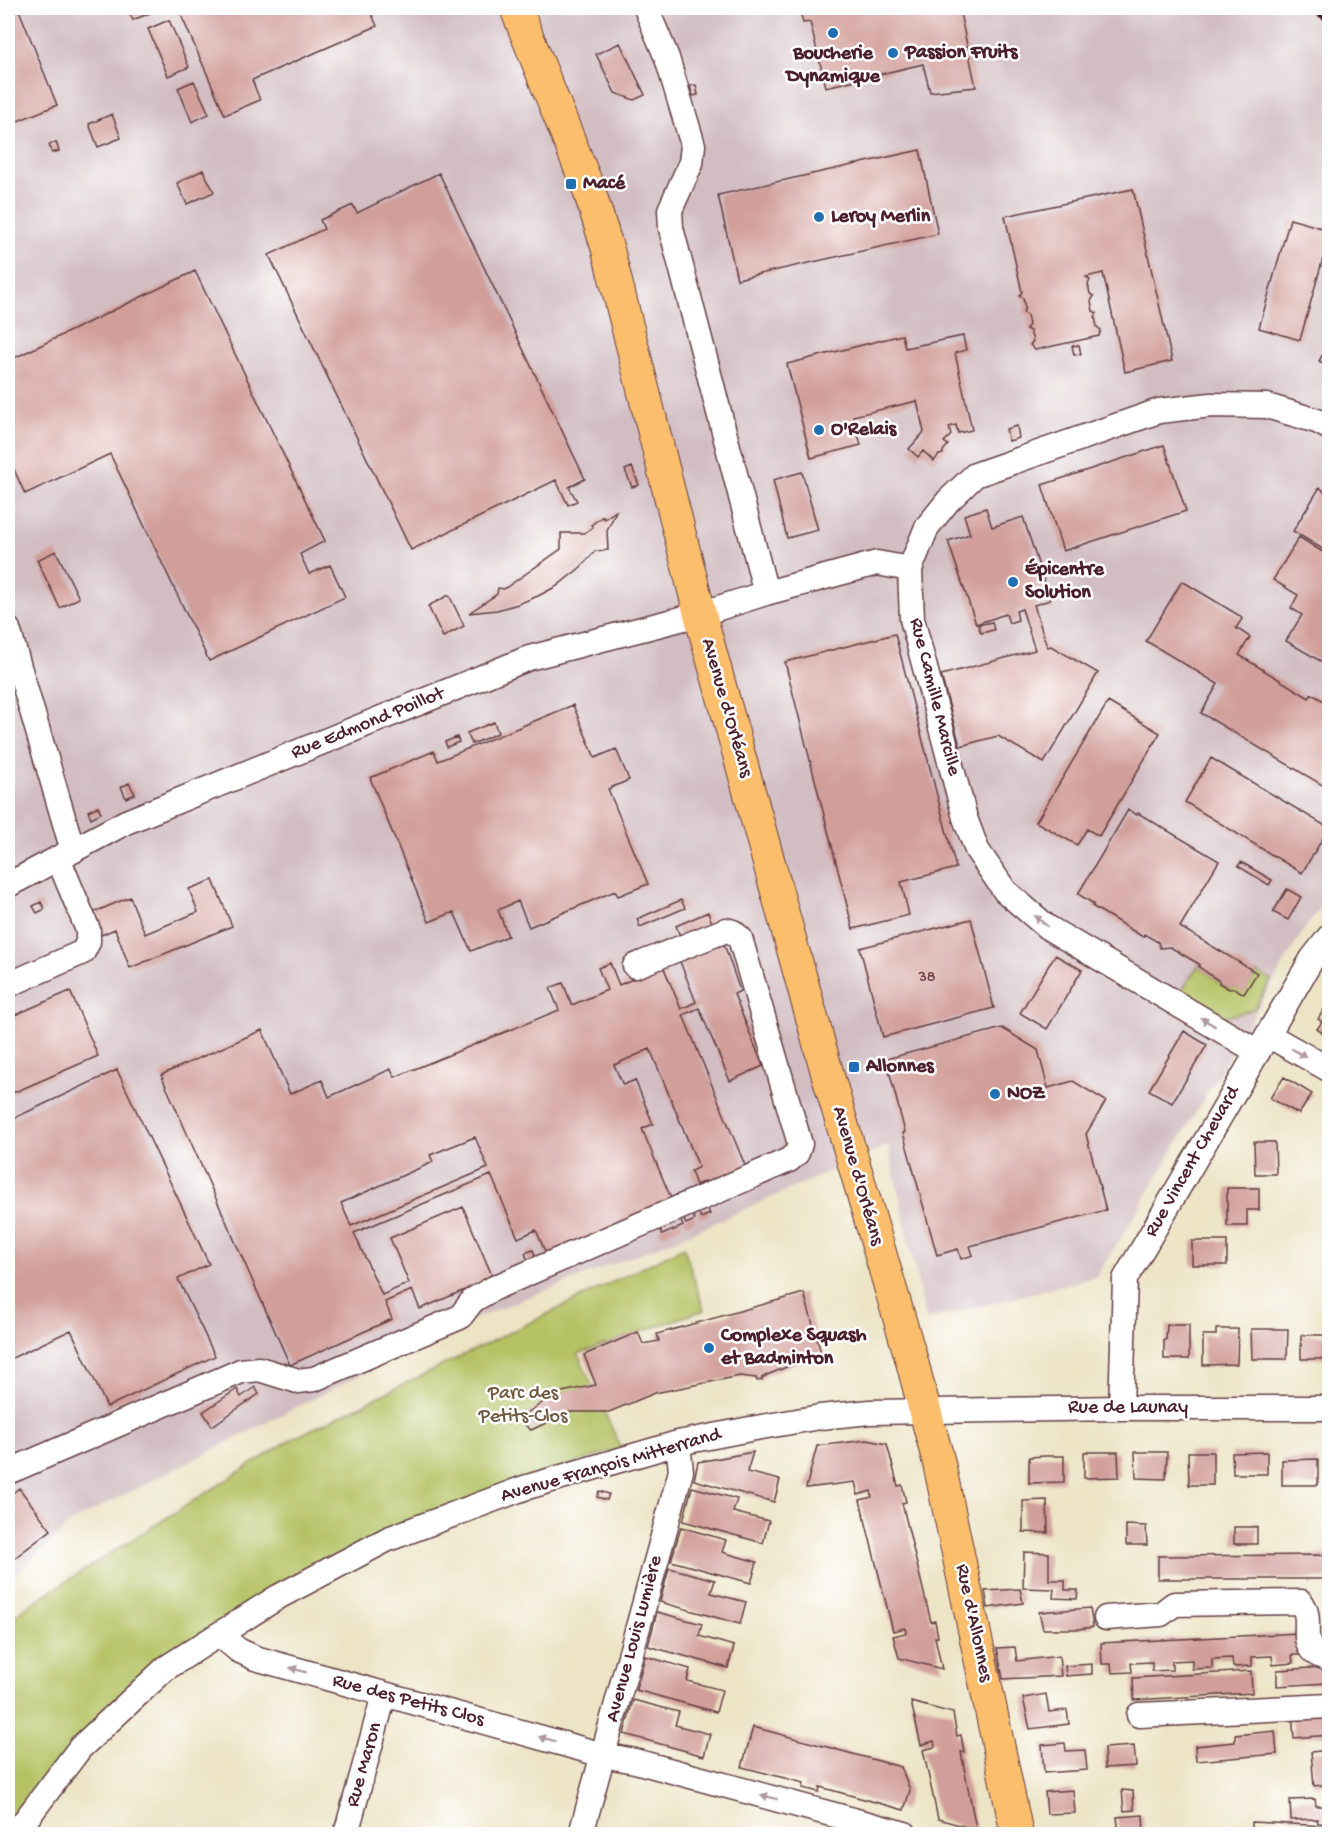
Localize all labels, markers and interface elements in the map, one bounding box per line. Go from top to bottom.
marker: Boucherie Dynamique [826,26,840,40]
place label: Passion Fruits [904,42,1019,65]
place label: Boucherie Dynamique [784,43,881,89]
marker: Passion Fruits [886,46,900,60]
place label: Macé [583,173,626,196]
marker: Macé [564,177,578,191]
place label: Leroy Merlin [831,206,931,229]
marker: Leroy Merlin [812,210,826,224]
place label: O'Relais [831,419,898,442]
marker: O'Relais [812,423,826,437]
place label: Épicentre Solution [1025,558,1105,605]
marker: Épicentre Solution [1006,575,1020,589]
street label: Rue Camille Marcille [903,616,965,779]
street label: Avenue d'Orléans [695,636,757,781]
street label: Rue Edmond Poillot [288,682,449,765]
one-way arrow [1033,915,1049,928]
house number: 38 [917,969,936,988]
one-way arrow [1200,1017,1216,1028]
one-way arrow [1290,1048,1307,1058]
place label: Allonnes [865,1056,935,1079]
marker: Allonnes [847,1060,861,1074]
street label: Rue Vincent Chevard [1141,1081,1247,1241]
place label: NOZ [1007,1083,1046,1106]
marker: NOZ [988,1087,1002,1101]
street label: Avenue d'Orléans [826,1104,888,1249]
place label: Complexe Squash et Badminton [720,1325,867,1371]
marker: Complexe Squash et Badminton [702,1341,716,1355]
park label: Parc des Petits-Clos [478,1383,568,1429]
street label: Rue de Launay [1068,1397,1188,1420]
street label: Avenue François Mitterrand [498,1423,726,1508]
street label: Avenue Louis Lumière [602,1553,668,1725]
street label: Rue d'Allonnes [949,1562,997,1684]
one-way arrow [289,1665,307,1674]
street label: Rue des Petits Clos [330,1670,487,1732]
street label: Rue Maron [342,1720,388,1810]
one-way arrow [538,1734,556,1743]
one-way arrow [759,1792,777,1801]

